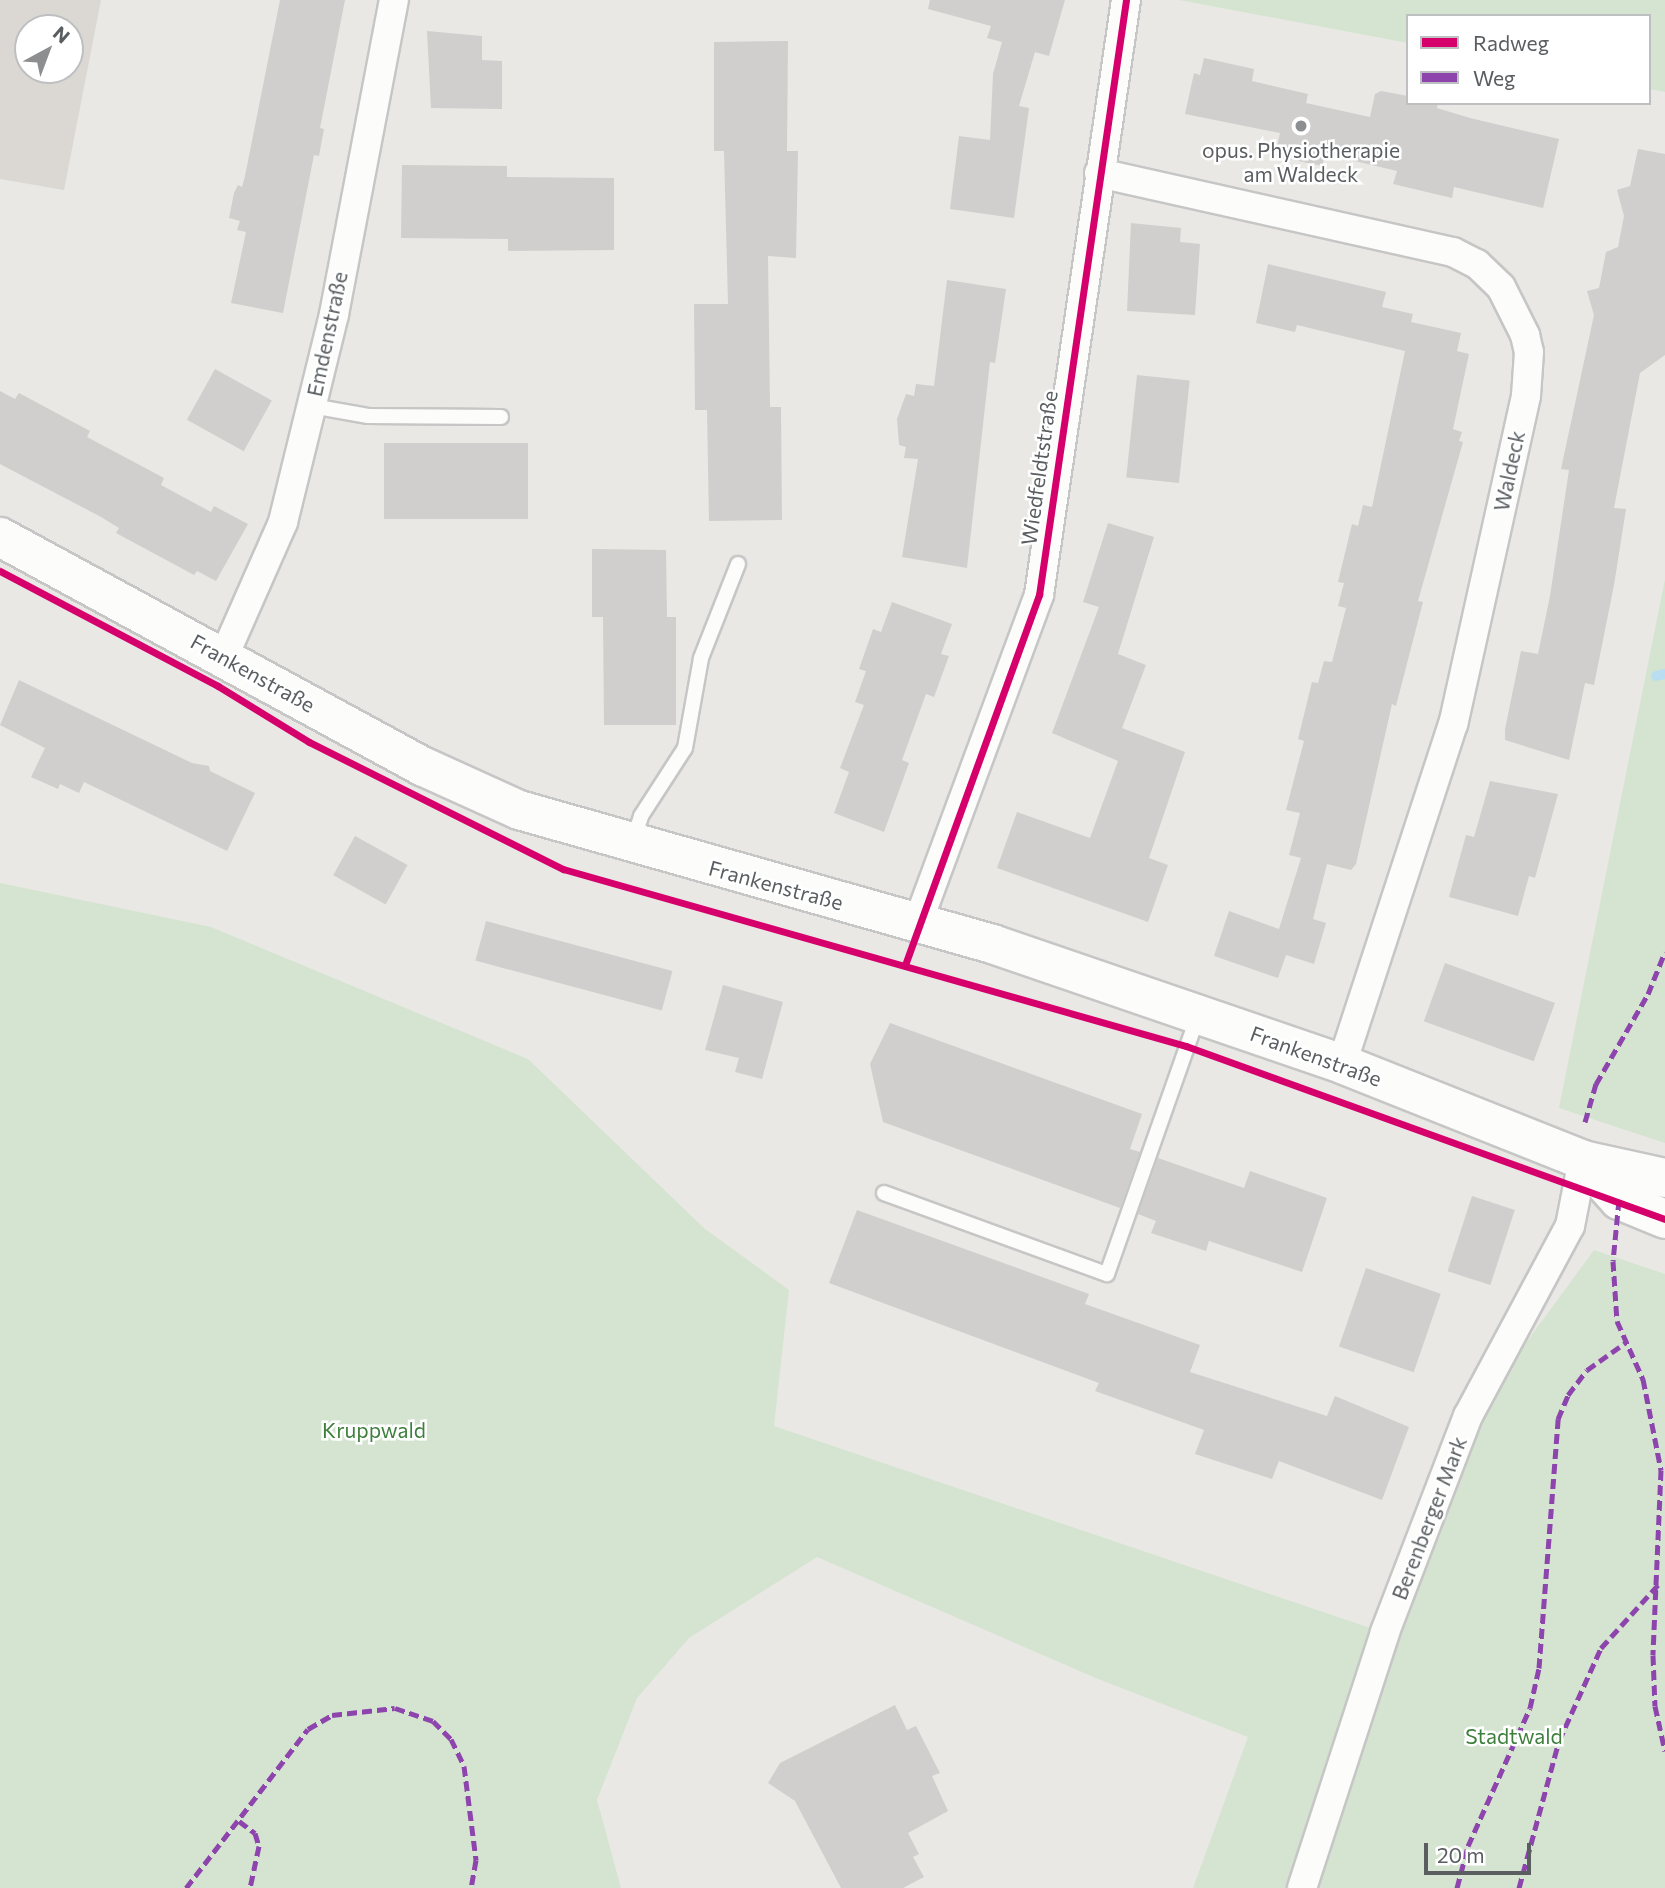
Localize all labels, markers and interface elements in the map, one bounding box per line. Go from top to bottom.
north arrow [14,14,84,84]
legend [1406,14,1651,105]
text: N [49,21,75,48]
text: Radweg [1473,30,1549,55]
text: Weg [1473,65,1515,90]
marker: opus. Physiotherapie am Waldeck [1293,118,1309,134]
place label: opus. Physiotherapie am Waldeck [1202,137,1400,187]
street label: Emdenstraße [301,269,353,399]
street label: Wiedfeldtstraße [1016,389,1062,547]
street label: Waldeck [1488,428,1530,514]
street label: Frankenstraße [187,629,319,717]
street label: Frankenstraße [706,855,846,915]
street label: Frankenstraße [1247,1021,1385,1091]
park label: Kruppwald [322,1417,426,1443]
street label: Berenberger Mark [1386,1433,1472,1603]
park label: Stadtwald [1465,1723,1563,1749]
scale bar [1427,1828,1534,1872]
text: 20 m [1437,1842,1485,1867]

